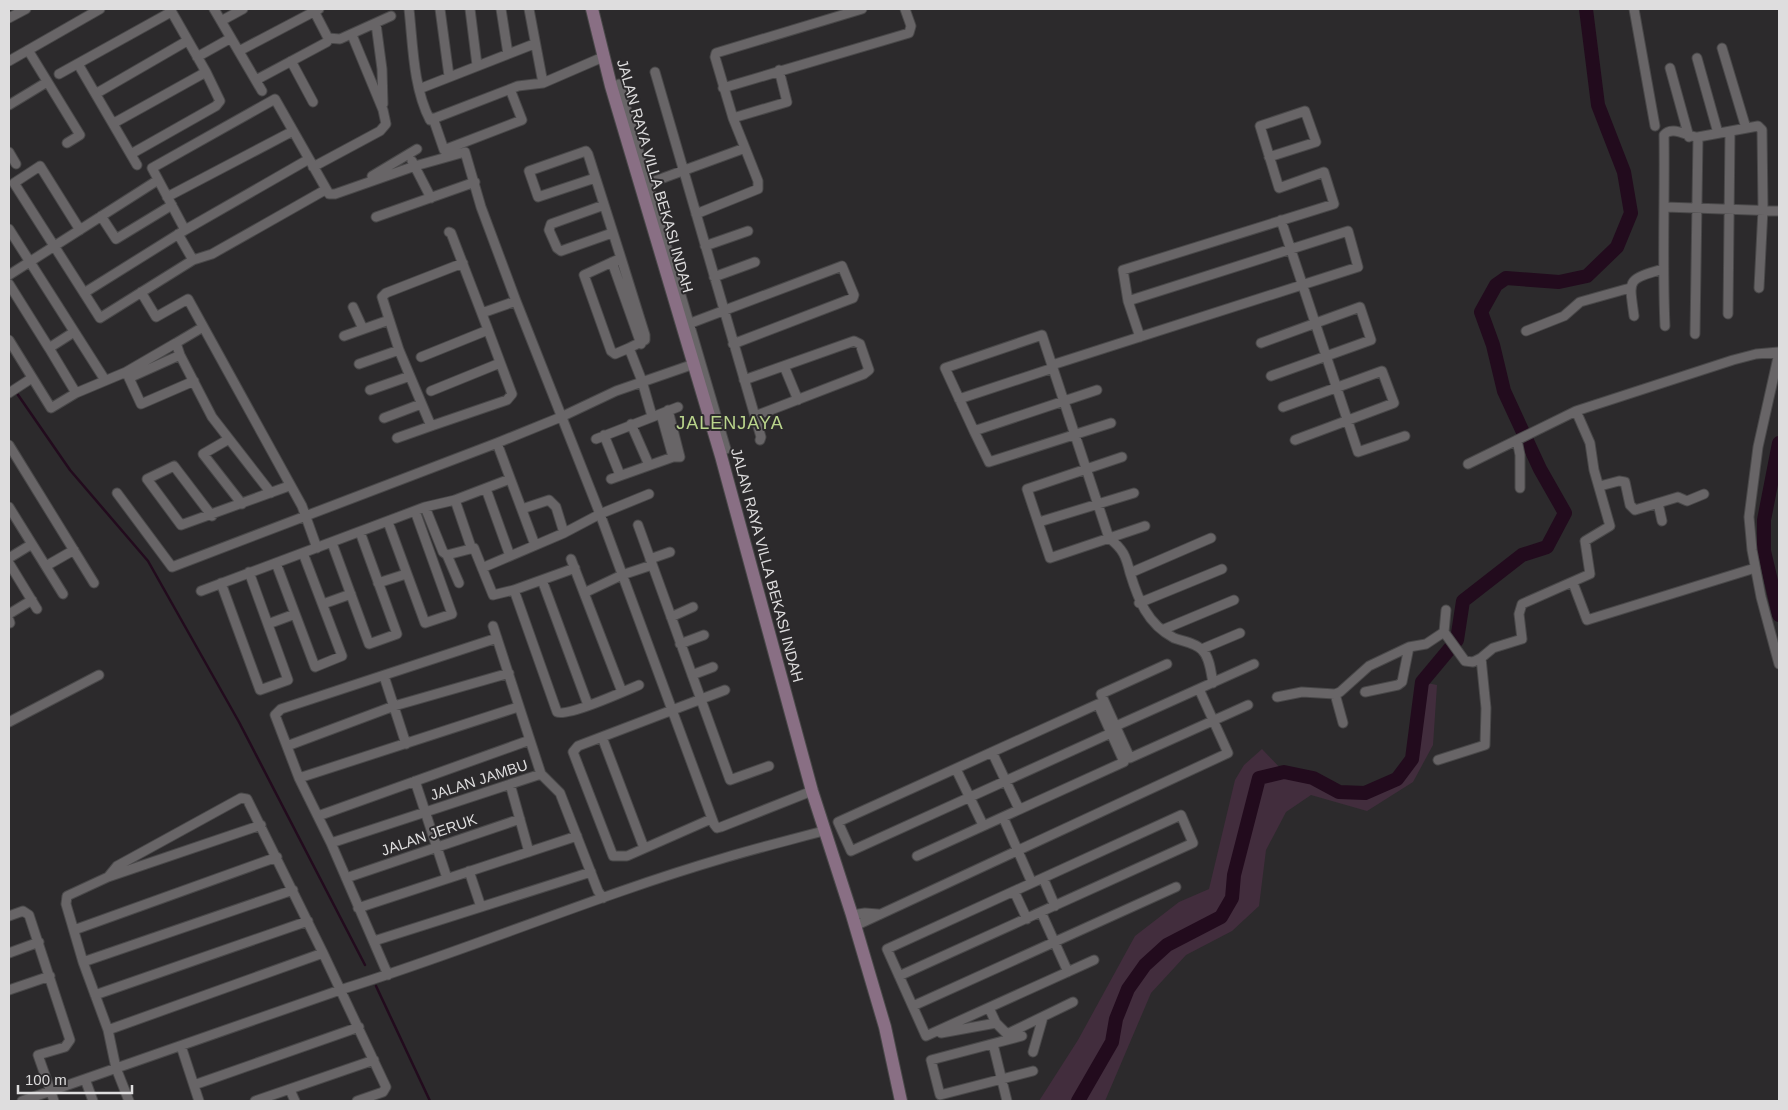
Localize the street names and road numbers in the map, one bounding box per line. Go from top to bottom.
street label: JALAN RAYA VILLA BEKASI INDAH [614,57,697,295]
street label: JALAN RAYA VILLA BEKASI INDAH [728,446,807,684]
street label: JALAN JAMBU [428,756,530,803]
street label: JALAN JERUK [379,810,479,859]

